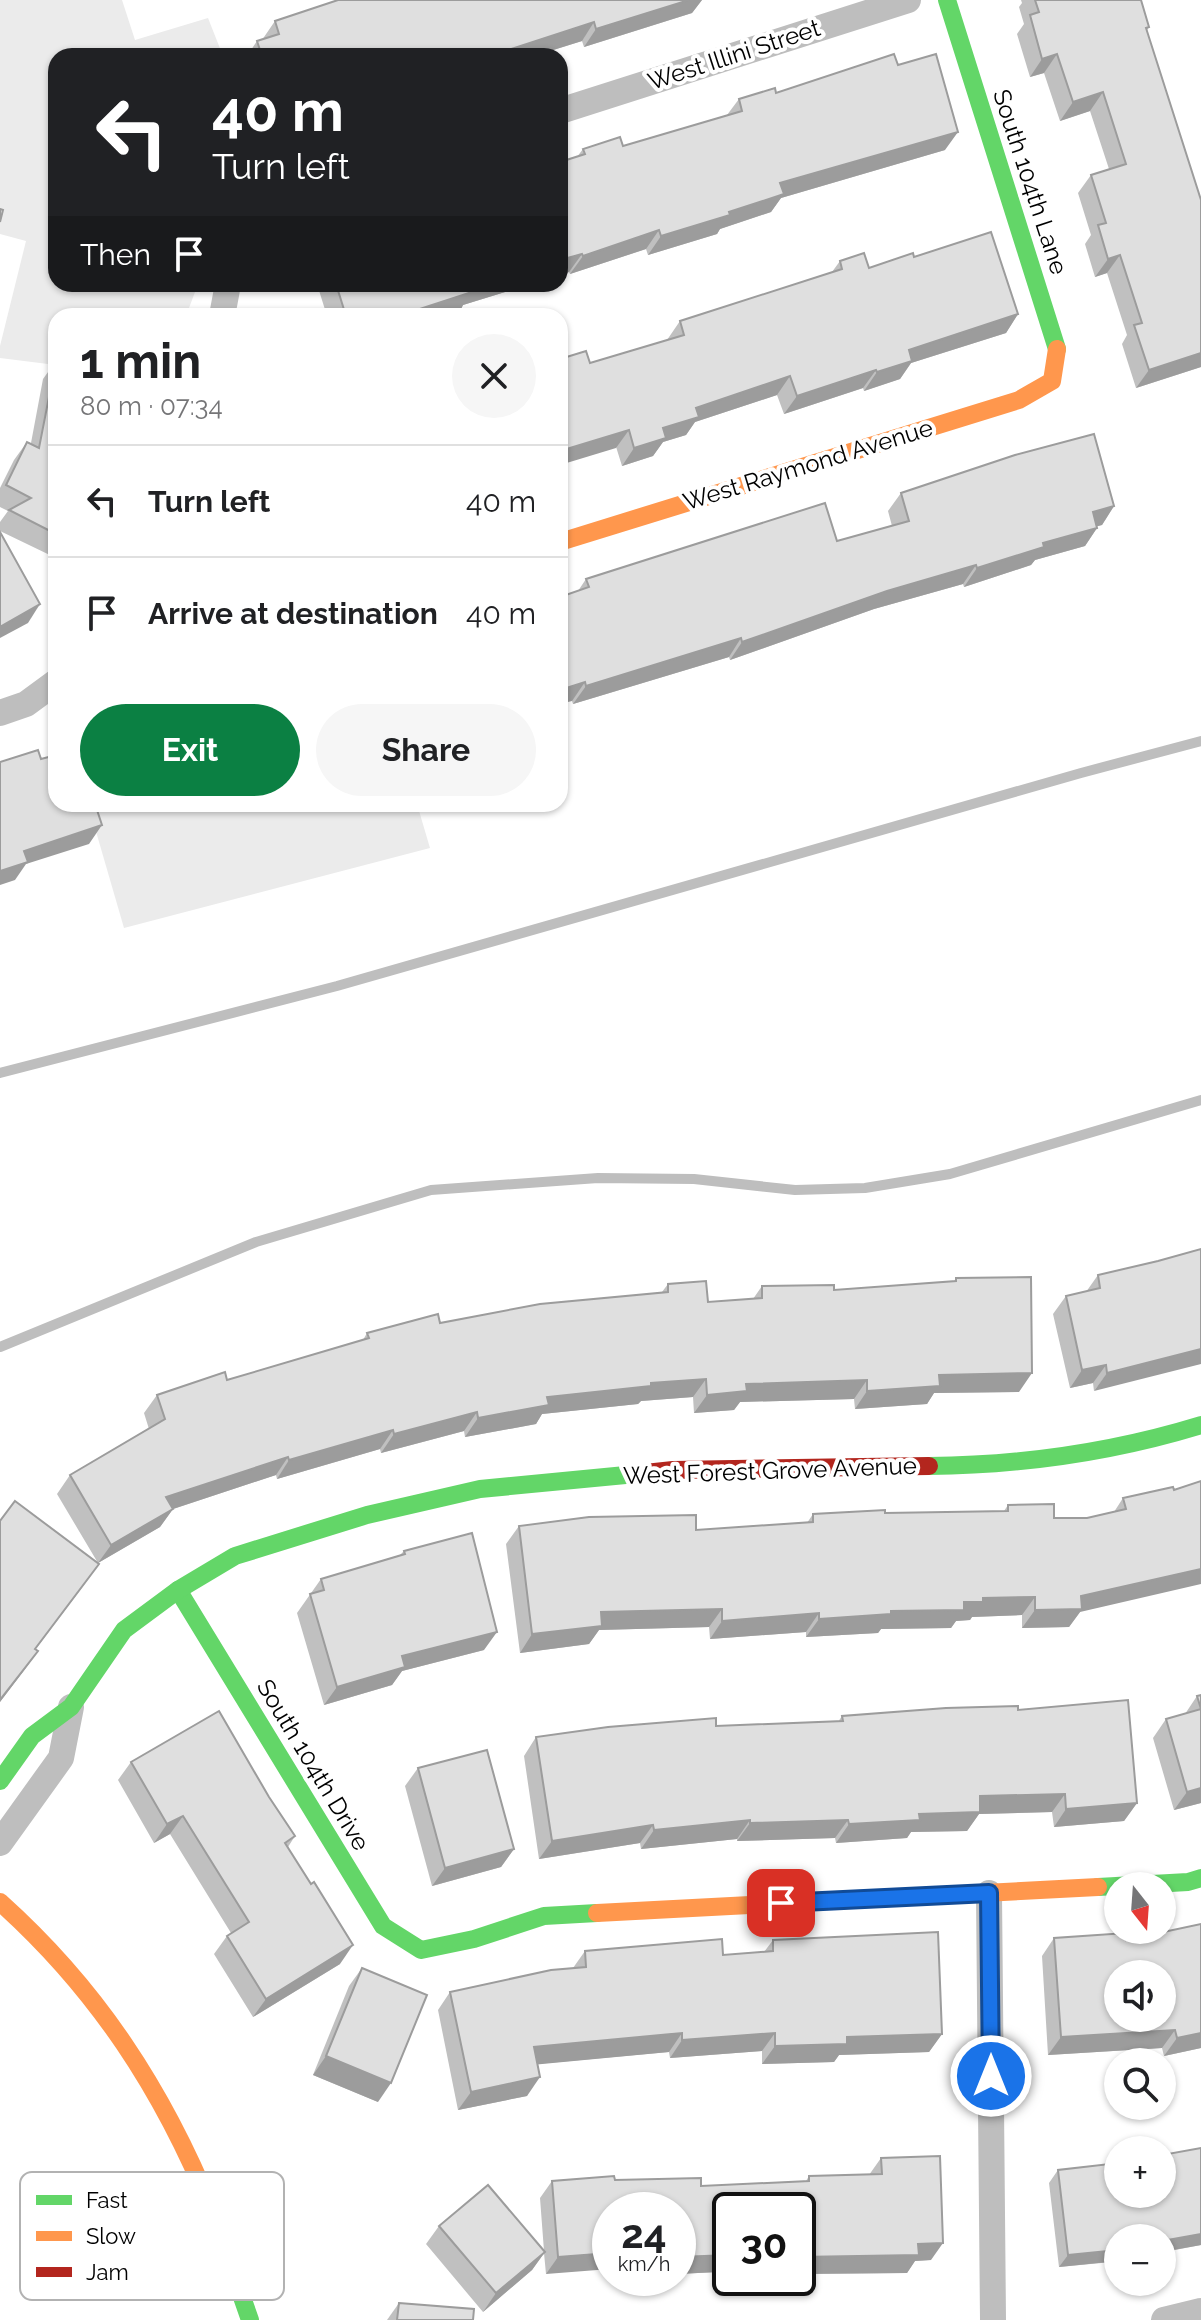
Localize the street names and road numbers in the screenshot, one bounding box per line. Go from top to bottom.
street label: West Illini Street [644,13,824,96]
street label: South 104th Lane [987,86,1074,278]
street label: West Raymond Avenue [680,413,936,516]
street label: West Forest Grove Avenue [623,1451,917,1490]
street label: South 104th Drive [251,1674,376,1856]

